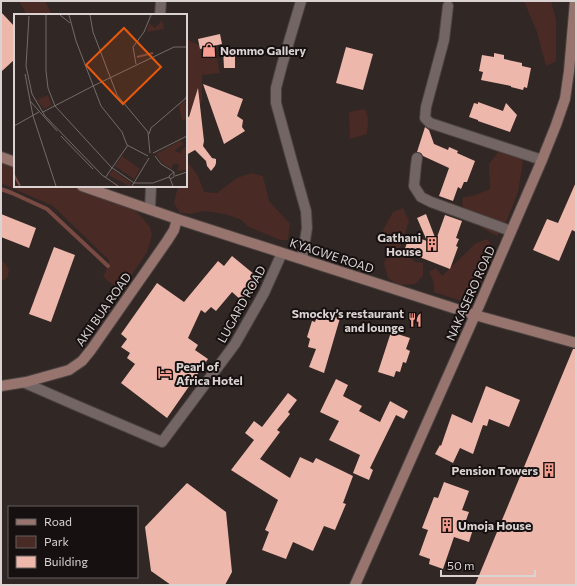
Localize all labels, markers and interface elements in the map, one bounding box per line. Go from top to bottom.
inset map [14,14,187,187]
shop icon: Nommo Gallery [201,42,217,58]
place label: Nommo Gallery [220,43,306,57]
place label: Gathani House [377,230,421,258]
street label: KYAGWE ROAD [288,235,376,275]
building icon: Gathani House [424,236,440,252]
street label: NAKASERO ROAD [443,243,497,343]
street label: LUGARD ROAD [214,263,268,345]
street label: AKII BUA ROAD [72,269,134,348]
place label: Smocky’s restaurant and lounge [292,306,404,334]
restaurant icon: Smocky’s restaurant and lounge [407,312,423,328]
place label: Pearl of Africa Hotel [176,359,243,387]
hotel icon: Pearl of Africa Hotel [157,365,173,381]
building icon: Pension Towers [541,462,557,478]
place label: Pension Towers [452,463,538,477]
legend [8,506,138,578]
text: Road [44,514,72,528]
building icon: Umoja House [439,517,455,533]
place label: Umoja House [458,518,531,532]
text: Park [44,534,70,548]
scale bar [441,552,535,578]
text: Building [44,554,88,568]
text: 50 m [447,558,475,572]

